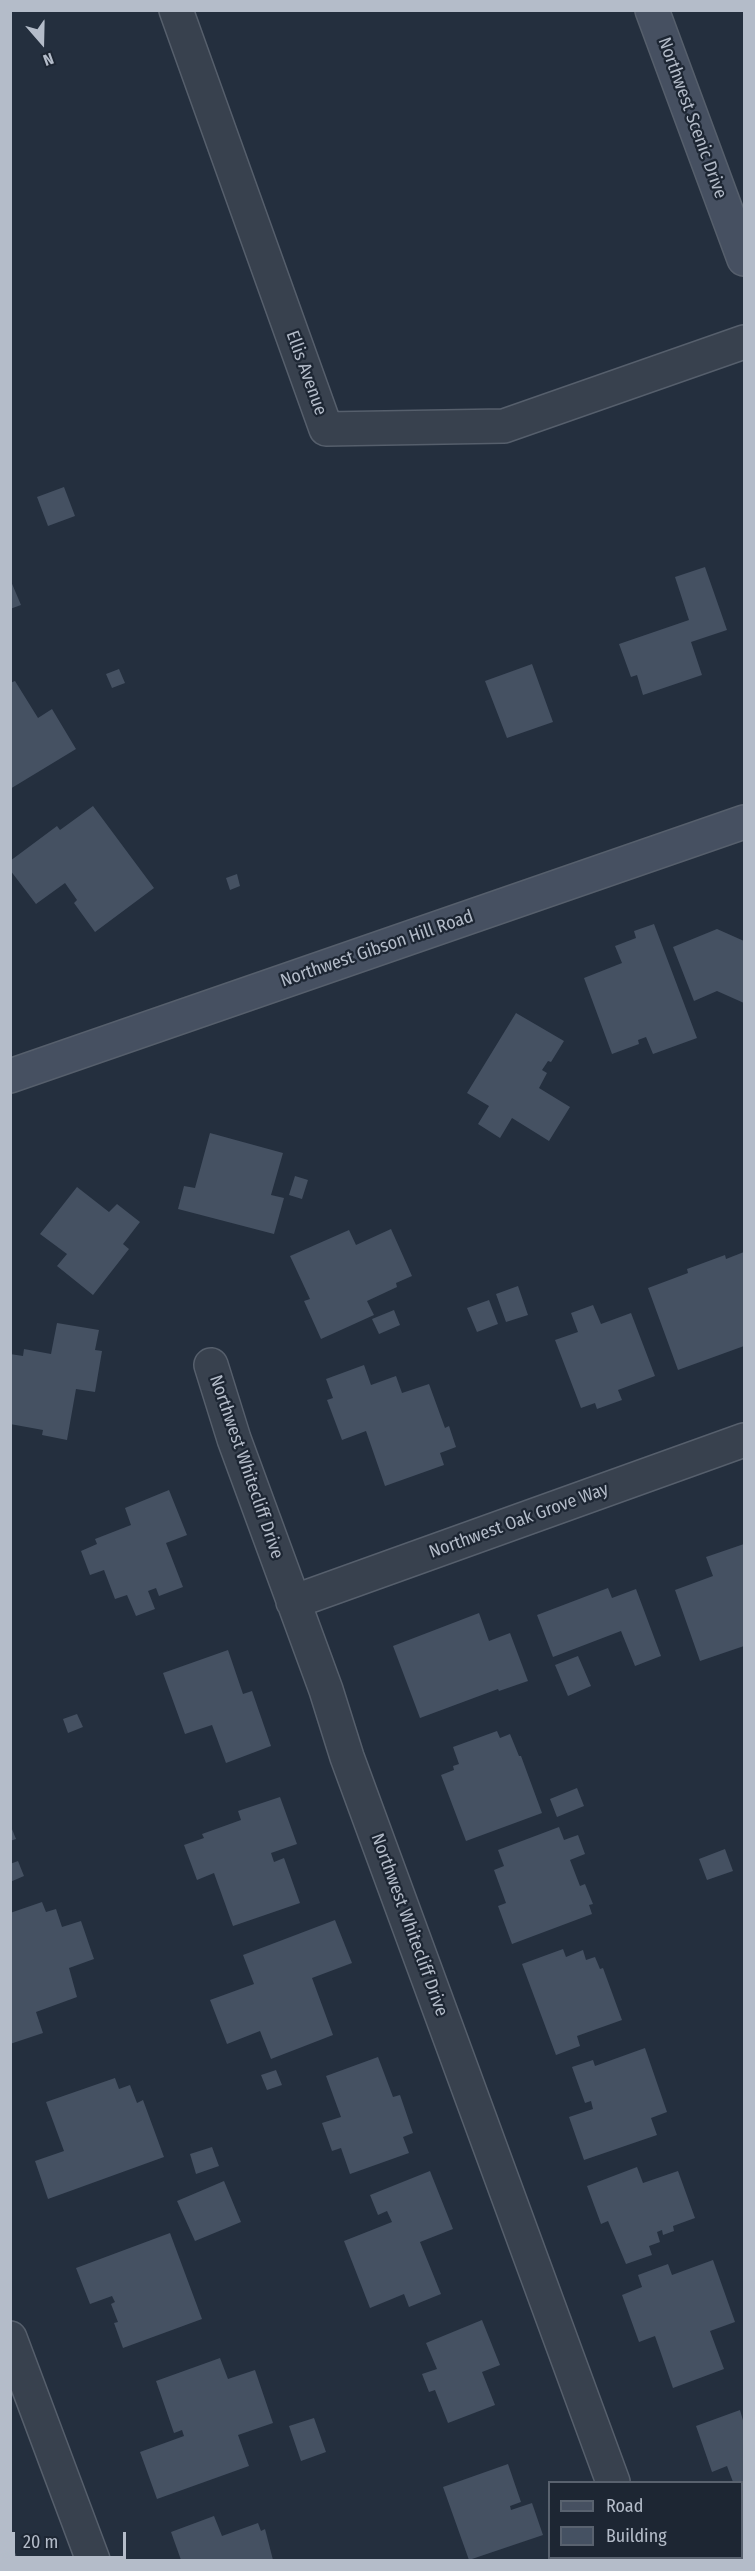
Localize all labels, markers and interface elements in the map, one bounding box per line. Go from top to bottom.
north arrow [12,12,72,72]
street label: Northwest Scenic Drive [653,35,731,201]
text: N [41,49,56,70]
street label: Ellis Avenue [281,328,331,418]
street label: Northwest Gibson Hill Road [278,906,476,992]
street label: Northwest Whitecliff Drive [204,1372,288,1562]
street label: Northwest Oak Grove Way [426,1479,612,1563]
street label: Northwest Whitecliff Drive [366,1831,452,2019]
legend [548,2481,743,2559]
text: Road [606,2495,643,2517]
scale bar [15,2520,129,2558]
text: Building [606,2525,667,2547]
text: 20 m [23,2531,58,2553]

